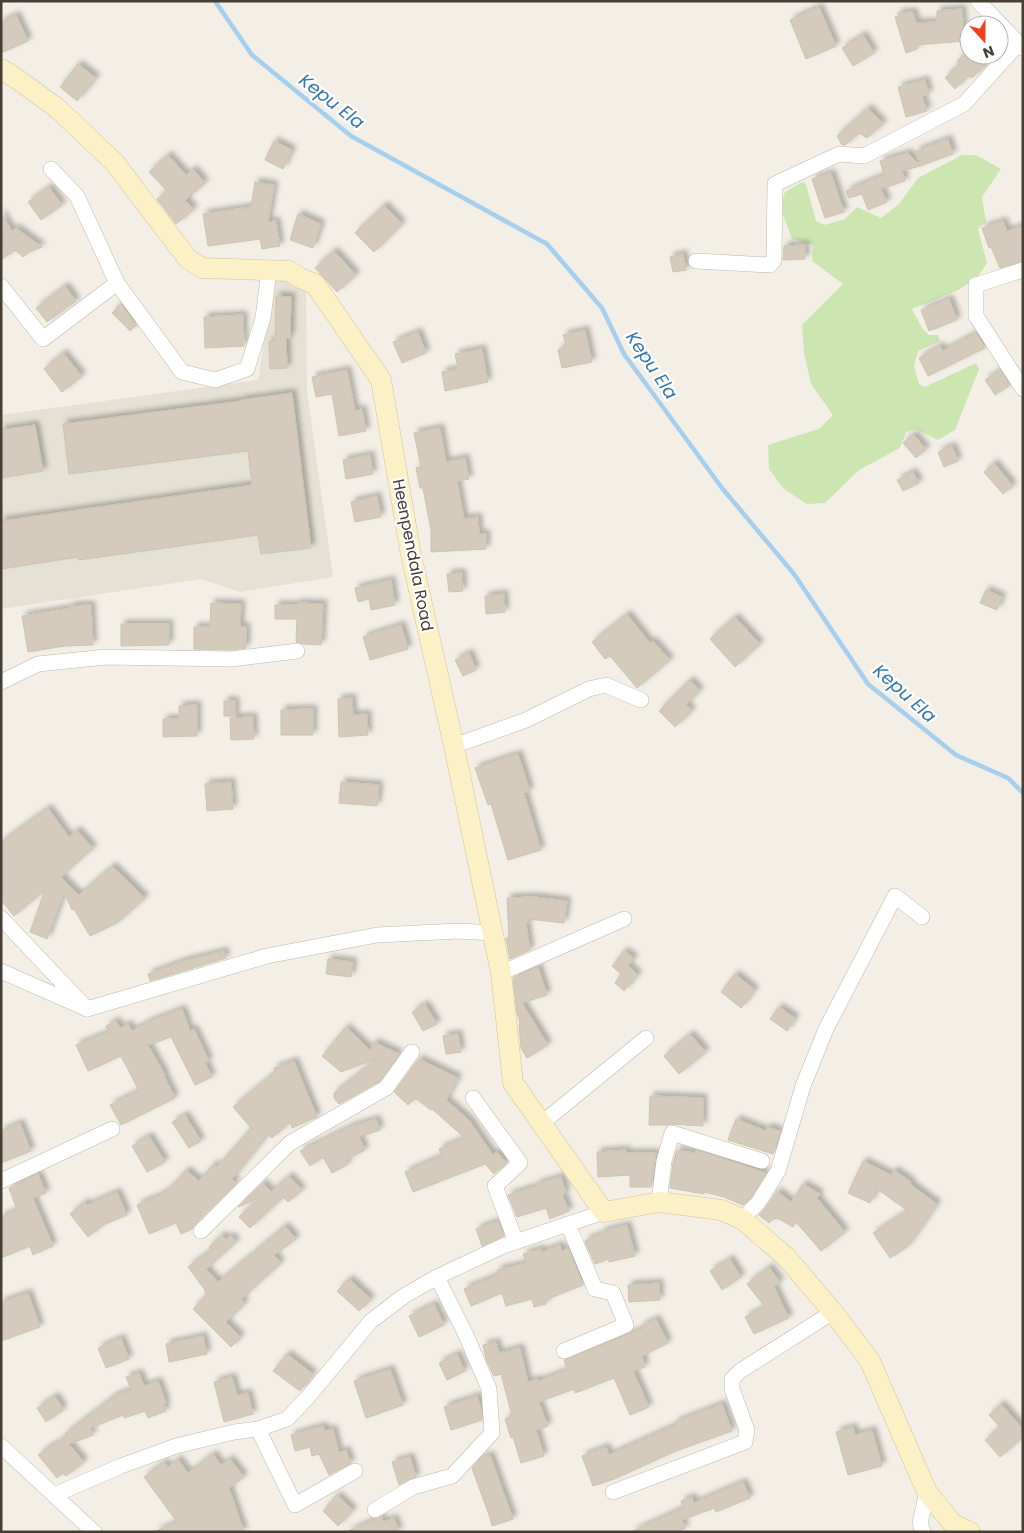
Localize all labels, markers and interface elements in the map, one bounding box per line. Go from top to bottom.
north arrow [959,15,1009,65]
text: N [980,41,997,63]
water label: Kepu Ela [294,67,370,135]
water label: Kepu Ela [620,326,684,404]
street label: Heenpendala Road [387,477,439,633]
water label: Kepu Ela [868,658,942,728]

